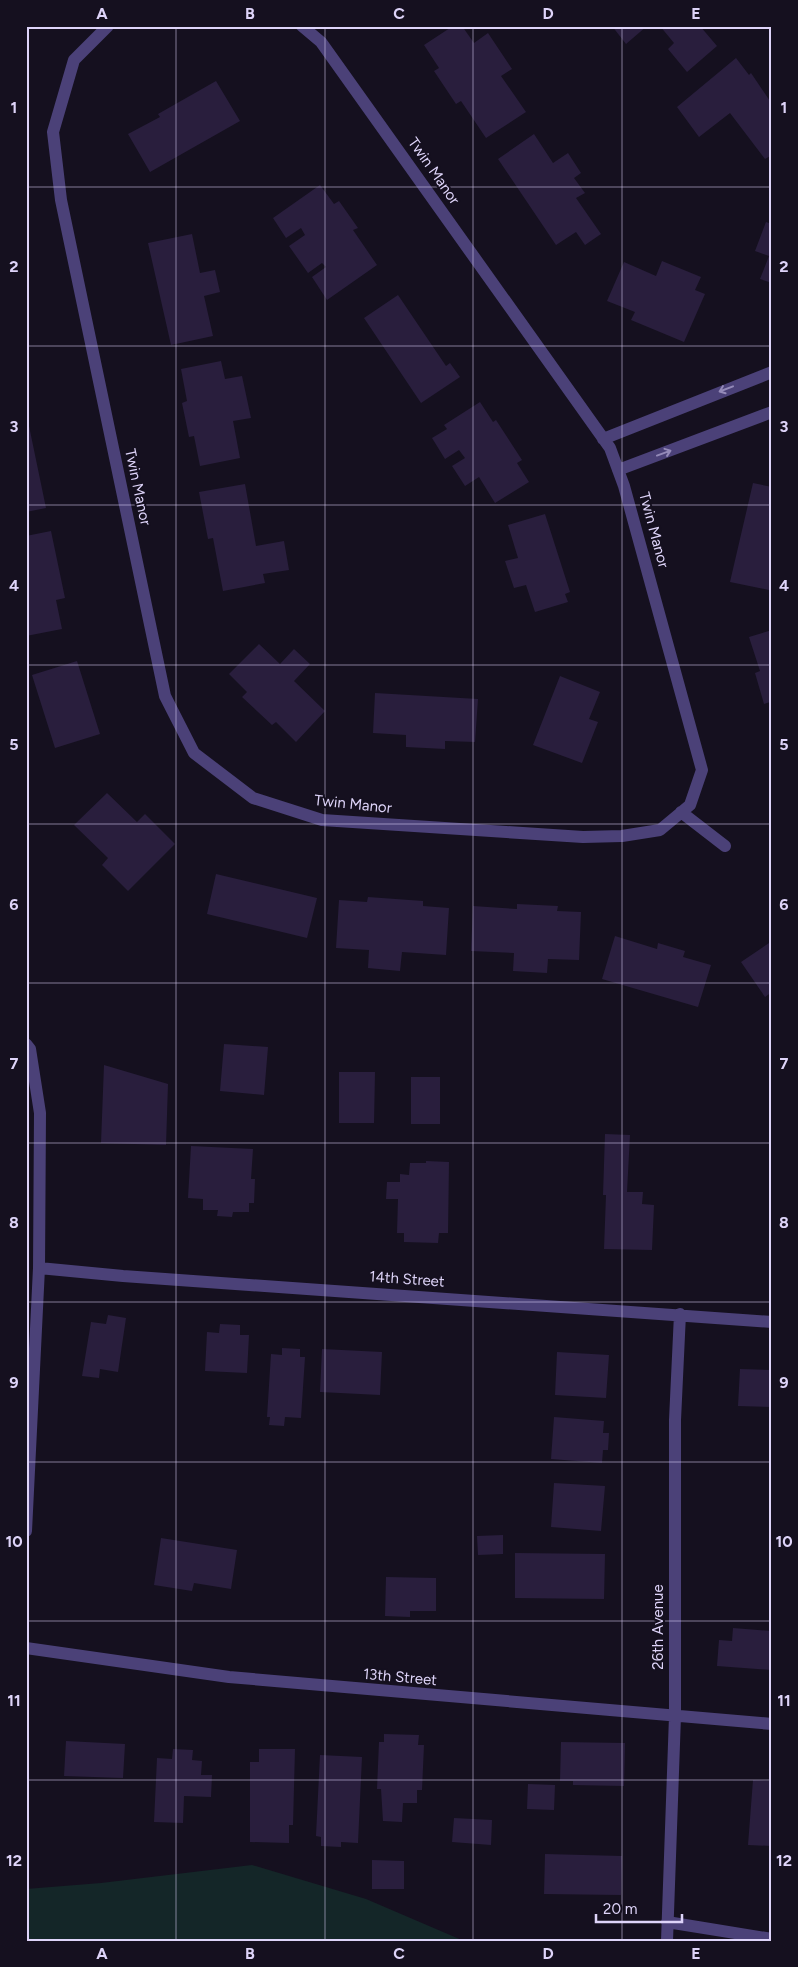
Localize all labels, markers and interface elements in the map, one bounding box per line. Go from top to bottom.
text: A [96,4,108,23]
text: B [245,4,255,23]
text: C [393,4,405,23]
text: D [542,4,554,23]
text: E [691,4,701,23]
text: 1 [11,98,17,117]
text: 1 [781,98,787,117]
street label: Twin Manor [404,134,464,208]
text: 2 [9,257,19,276]
text: 2 [779,257,789,276]
one-way arrow [719,385,734,394]
text: 3 [10,417,19,436]
text: 3 [780,417,789,436]
street label: Twin Manor [121,447,155,527]
one-way arrow [656,448,671,457]
street label: Twin Manor [635,490,673,570]
text: 4 [9,576,19,595]
text: 4 [779,576,789,595]
text: 5 [9,735,19,754]
text: 5 [779,735,789,754]
street label: Twin Manor [313,791,393,817]
text: 6 [9,895,19,914]
text: 6 [779,895,789,914]
text: 7 [10,1054,19,1073]
text: 7 [780,1054,789,1073]
text: 8 [9,1213,19,1232]
text: 8 [779,1213,789,1232]
street label: 14th Street [369,1267,445,1291]
text: 9 [9,1373,19,1392]
text: 9 [779,1373,789,1392]
text: 10 [5,1532,23,1551]
text: 10 [775,1532,793,1551]
street label: 26th Avenue [649,1584,667,1670]
street label: 13th Street [362,1665,438,1689]
text: 11 [7,1691,21,1710]
text: 11 [777,1691,791,1710]
text: 12 [6,1851,22,1870]
text: 12 [776,1851,792,1870]
scale bar [596,1892,682,1924]
text: 20 m [603,1900,637,1918]
text: A [96,1944,108,1963]
text: B [245,1944,255,1963]
text: C [393,1944,405,1963]
text: D [542,1944,554,1963]
text: E [691,1944,701,1963]

